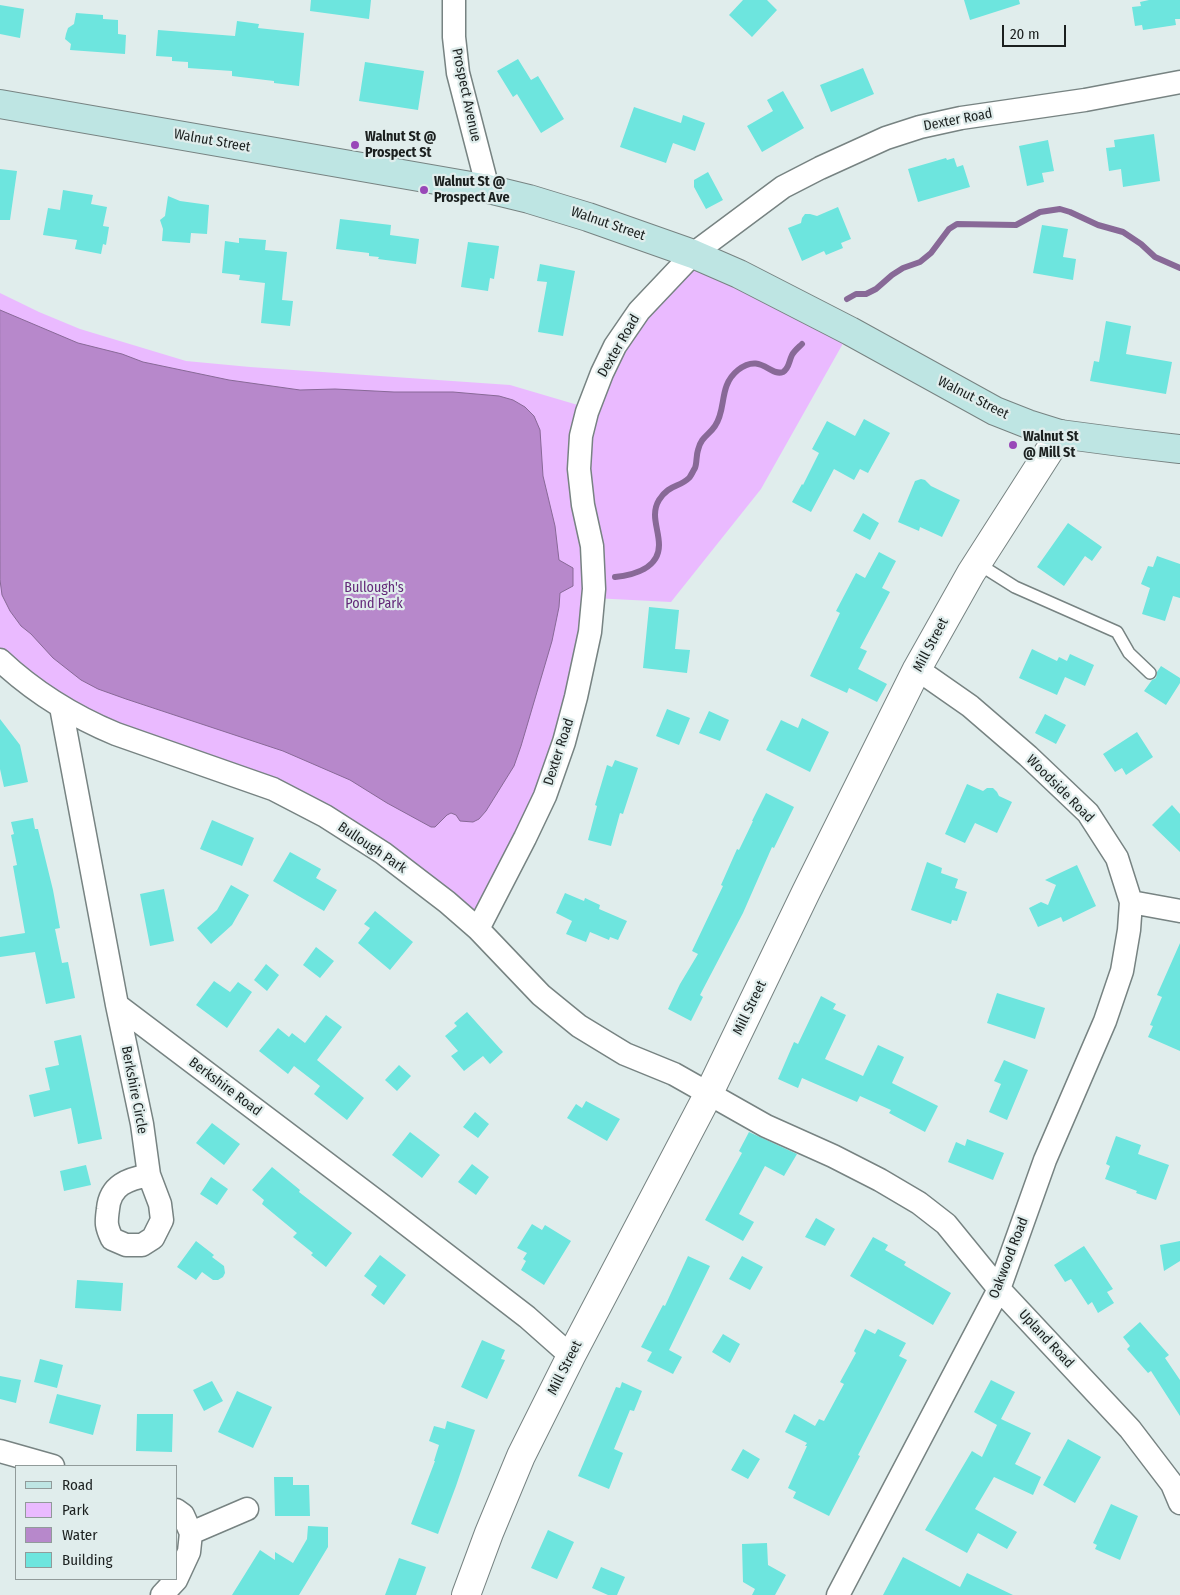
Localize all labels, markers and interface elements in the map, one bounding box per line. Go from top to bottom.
scale bar [1005,15,1069,47]
text: 20 m [1010,25,1040,43]
street label: Prospect Avenue [448,47,484,143]
street label: Dexter Road [922,105,994,135]
street label: Walnut Street [172,126,252,156]
place label: Walnut St @ Prospect St [365,129,437,162]
marker: Walnut St @ Prospect St [349,139,361,151]
place label: Walnut St @ Prospect Ave [434,174,509,206]
marker: Walnut St @ Prospect Ave [418,184,430,196]
street label: Walnut Street [569,203,647,245]
street label: Dexter Road [594,312,644,380]
street label: Walnut Street [935,373,1011,423]
place label: Walnut St @ Mill St [1023,429,1079,462]
marker: Walnut St @ Mill St [1007,439,1019,451]
park label: Bullough's Pond Park [344,580,404,612]
street label: Mill Street [910,615,952,675]
street label: Dexter Road [540,716,578,788]
street label: Woodside Road [1023,752,1097,826]
street label: Bullough Park [335,819,409,877]
street label: Mill Street [730,978,770,1038]
street label: Berkshire Circle [117,1045,151,1135]
street label: Berkshire Road [185,1054,265,1120]
street label: Oakwood Road [986,1215,1032,1301]
street label: Upland Road [1015,1306,1077,1372]
street label: Mill Street [544,1338,586,1398]
legend [15,1465,178,1580]
text: Road [62,1476,93,1494]
text: Park [62,1501,89,1519]
text: Water [62,1526,97,1544]
text: Building [62,1551,113,1569]

